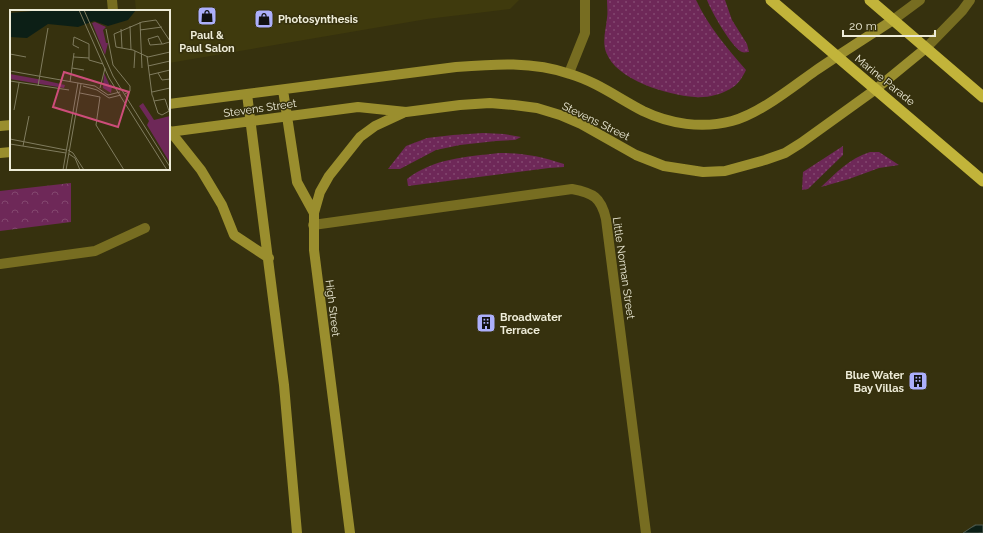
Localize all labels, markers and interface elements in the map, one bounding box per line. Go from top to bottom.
shop icon: Paul & Paul Salon [196,5,218,27]
shop icon: Photosynthesis [253,8,275,30]
inset map [10,10,170,170]
scale bar [843,12,935,38]
place label: Photosynthesis [278,13,359,26]
text: 20 m [849,19,877,33]
place label: Paul & Paul Salon [179,29,235,55]
street label: Marine Parade [852,52,918,109]
street label: Stevens Street [223,97,298,120]
street label: Stevens Street [560,99,632,144]
street label: Little Norman Street [610,216,637,320]
street label: High Street [323,279,342,337]
place label: Broadwater Terrace [500,311,563,337]
building icon: Broadwater Terrace [475,312,497,334]
place label: Blue Water Bay Villas [845,369,905,395]
building icon: Blue Water Bay Villas [907,370,929,392]

